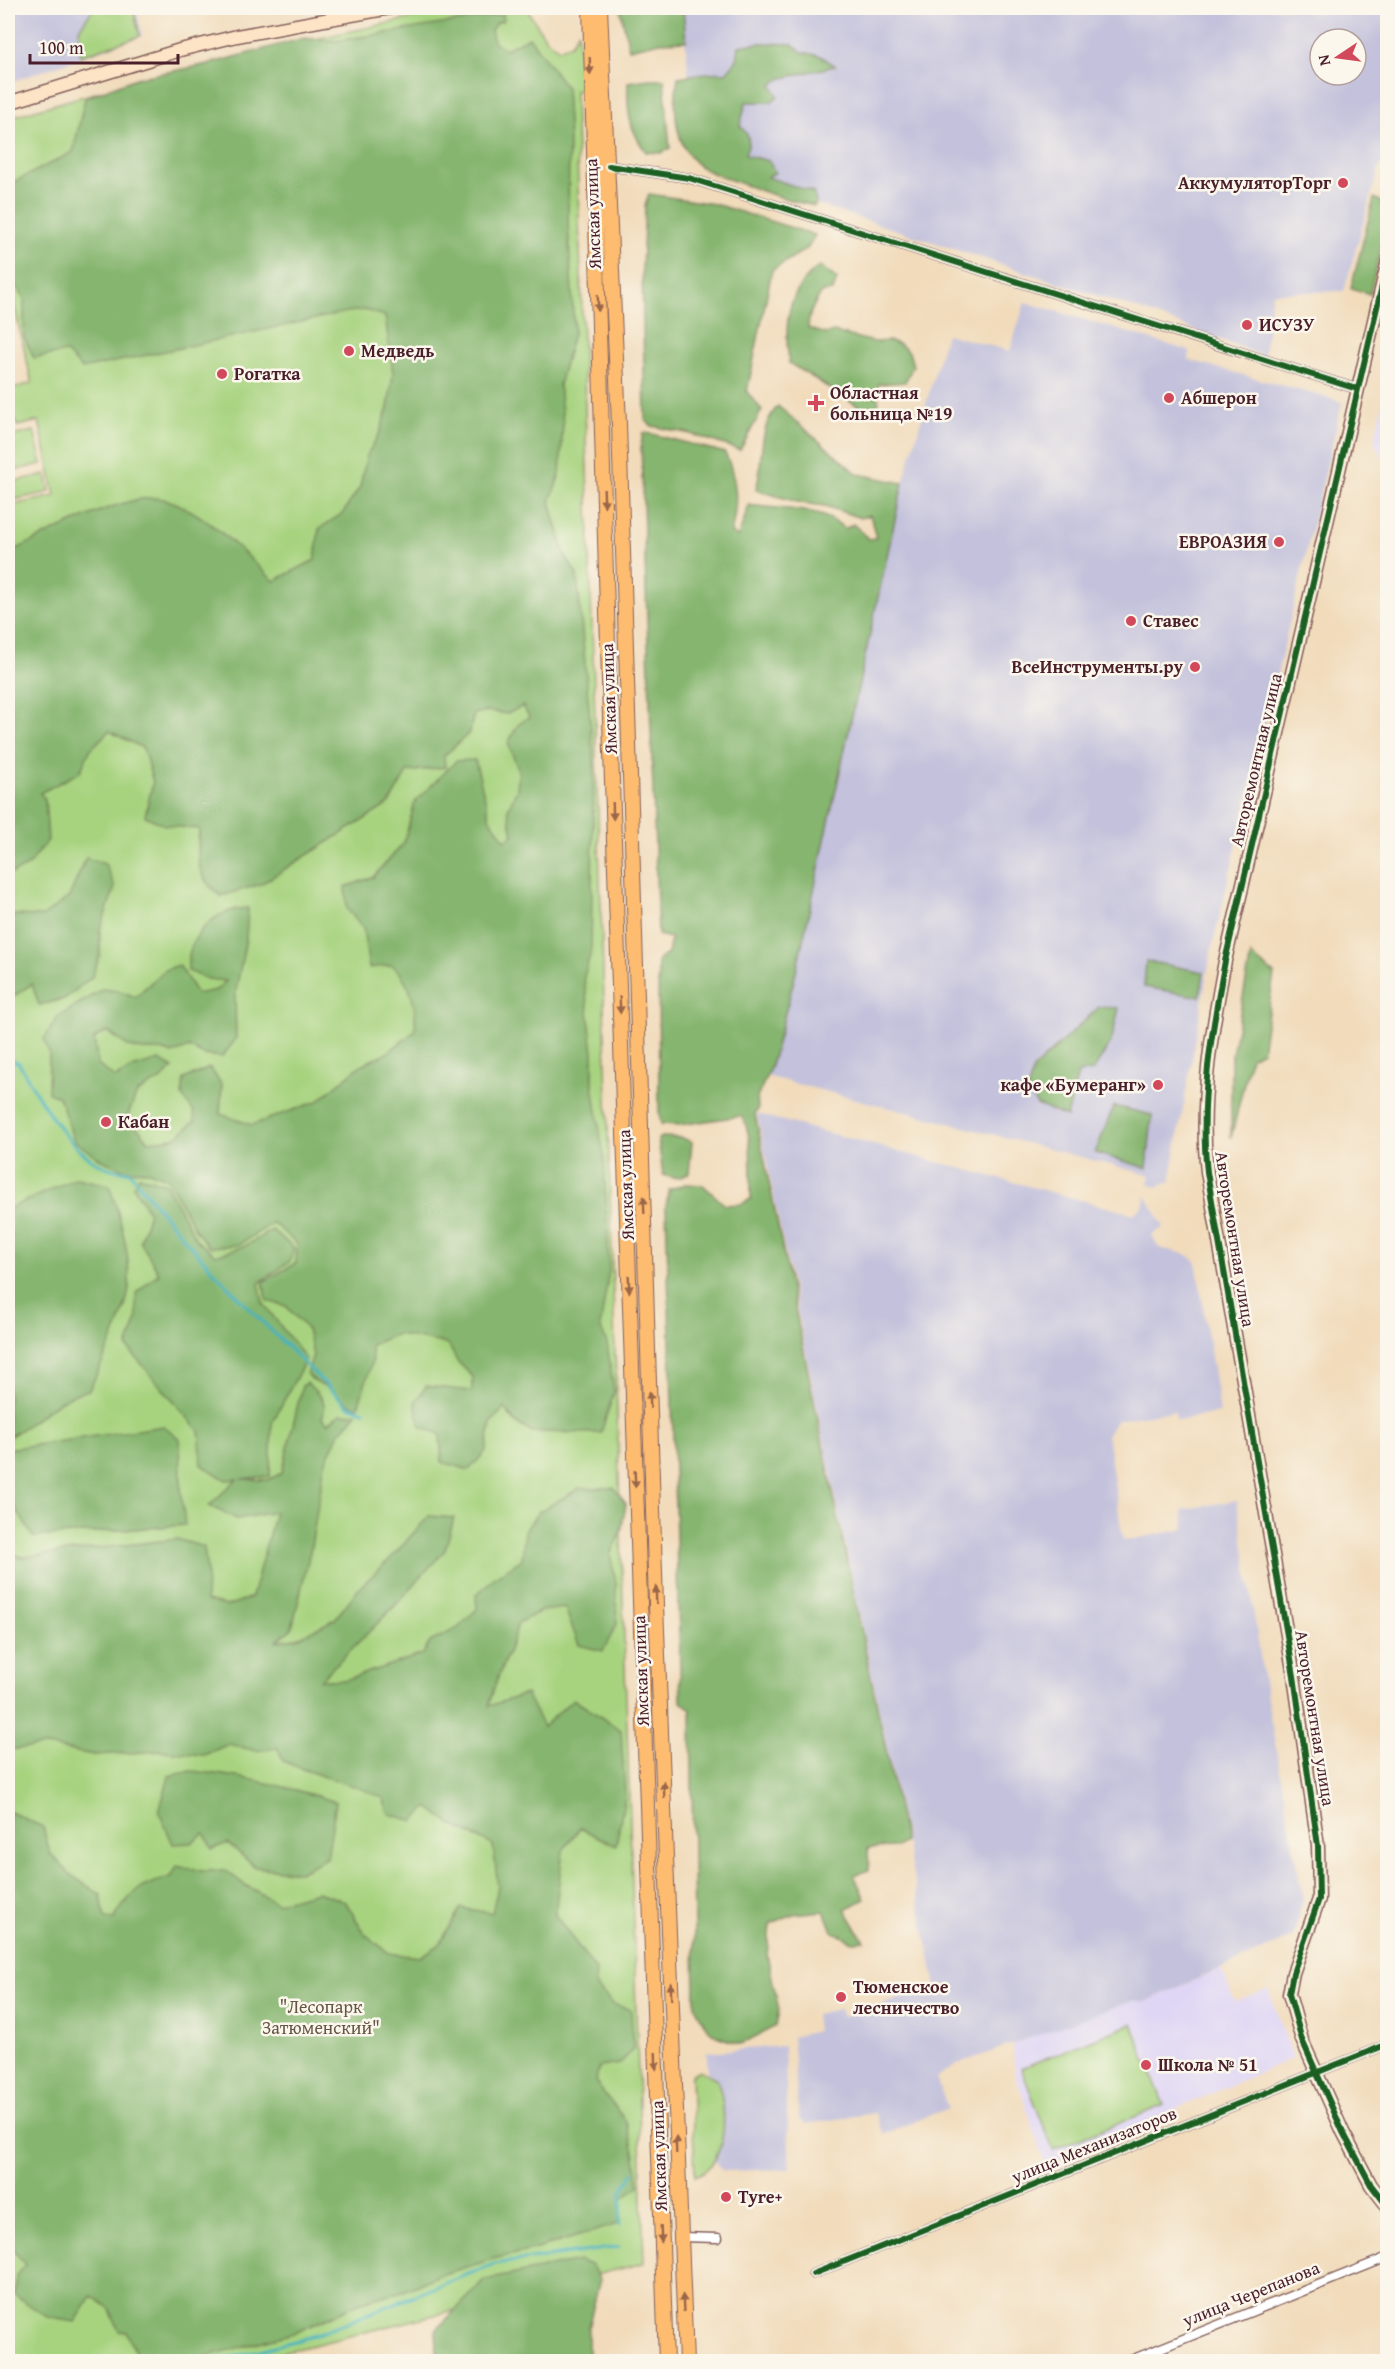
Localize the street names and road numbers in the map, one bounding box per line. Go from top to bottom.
street label: Ямская улица [577,158,608,271]
street label: Ямская улица [593,643,624,756]
street label: Авторемонтная улица [1222,670,1289,849]
street label: Ямская улица [610,1129,641,1242]
street label: Авторемонтная улица [1208,1149,1263,1329]
street label: Ямская улица [625,1615,656,1728]
street label: Авторемонтная улица [1288,1628,1343,1808]
street label: улица Механизаторов [1006,2099,1181,2190]
street label: Ямская улица [643,2100,674,2213]
street label: улица Черепанова [1177,2254,1324,2334]

